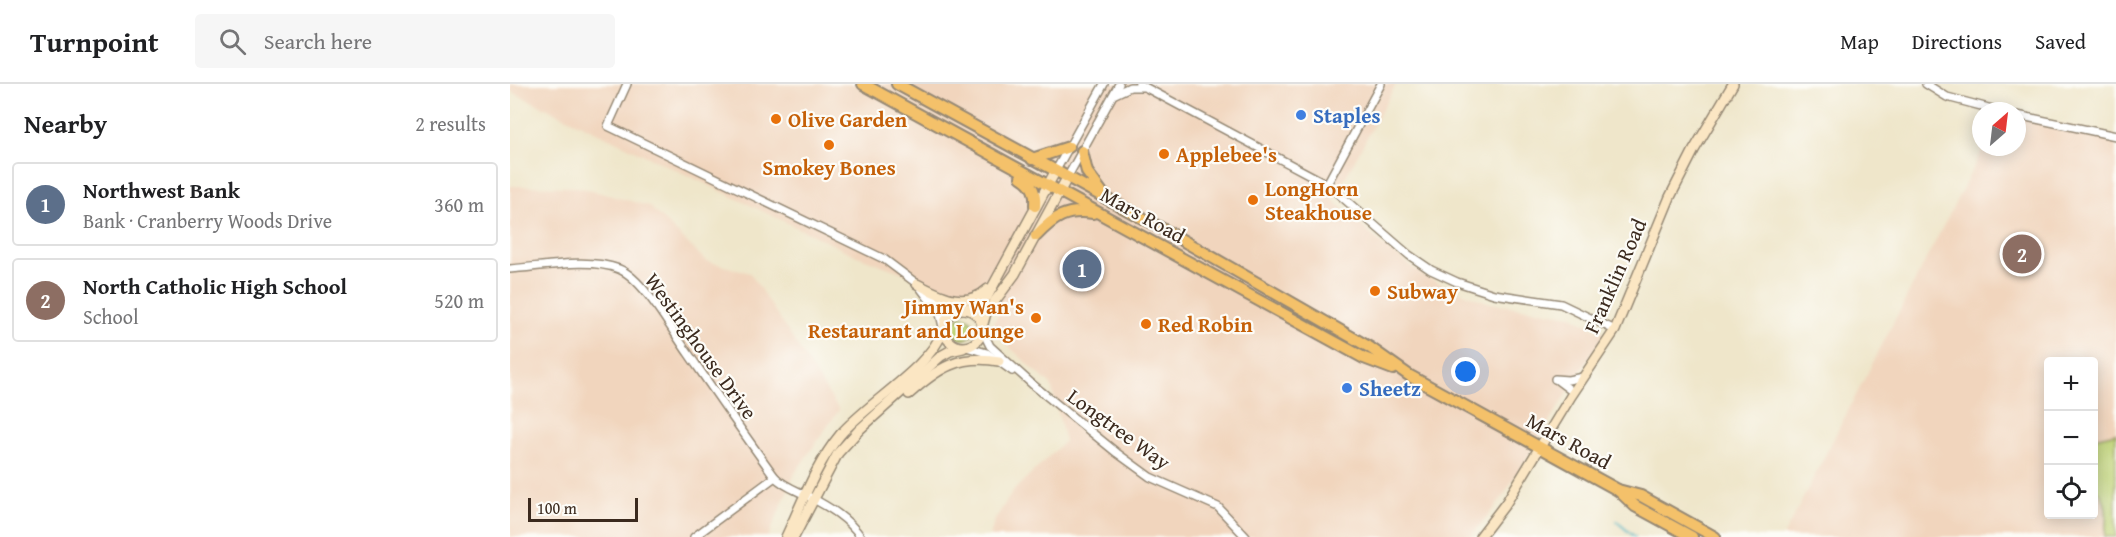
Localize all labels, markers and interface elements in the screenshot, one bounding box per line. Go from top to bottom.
search box [195,14,615,68]
text: Turnpoint [30,21,159,62]
icon: search [216,25,249,58]
text: Search here [264,25,372,57]
text: Map [1840,26,1879,57]
text: Directions [1912,26,2002,57]
text: Saved [2035,26,2086,57]
place label: Staples [1313,100,1381,131]
north arrow [1972,102,2026,156]
text: Nearby [24,104,107,143]
place label: Olive Garden [788,104,908,135]
marker: Staples [1294,108,1308,122]
text: 2 results [415,109,486,138]
marker: Olive Garden [769,112,783,126]
marker: Smokey Bones [822,138,836,152]
place label: Applebee's [1176,139,1277,170]
marker: Applebee's [1157,147,1171,161]
place label: Smokey Bones [762,152,896,183]
place label: LongHorn Steakhouse [1265,173,1372,228]
text: Northwest Bank [83,174,240,206]
street label: Mars Road [1095,179,1192,251]
text: 1 [40,190,51,219]
text: 360 m [434,190,484,219]
marker: LongHorn Steakhouse [1246,193,1260,207]
text: Bank · Cranberry Woods Drive [83,206,332,235]
street label: Franklin Road [1576,213,1655,339]
pin: 2 [2002,232,2042,276]
pin: 1 [1062,246,1102,291]
street label: Westinghouse Drive [637,266,765,426]
text: North Catholic High School [83,270,347,302]
place label: Subway [1387,276,1458,307]
marker: Subway [1368,284,1382,298]
text: 2 [40,286,51,315]
text: 520 m [434,286,484,315]
place label: Jimmy Wan's Restaurant and Lounge [808,291,1024,346]
text: School [83,302,139,331]
place label: Red Robin [1158,309,1253,340]
marker: Jimmy Wan's Restaurant and Lounge [1029,311,1043,325]
marker: Red Robin [1139,317,1153,331]
your location [1451,357,1480,386]
map controls [2044,357,2098,519]
button: + [2044,357,2098,411]
place label: Sheetz [1359,373,1421,404]
street label: Longtree Way [1061,381,1177,477]
marker: Sheetz [1340,381,1354,395]
street label: Mars Road [1521,405,1618,477]
button: − [2044,411,2098,465]
button: locate [2044,465,2098,519]
scale bar [528,495,638,522]
text: 100 m [537,496,577,520]

